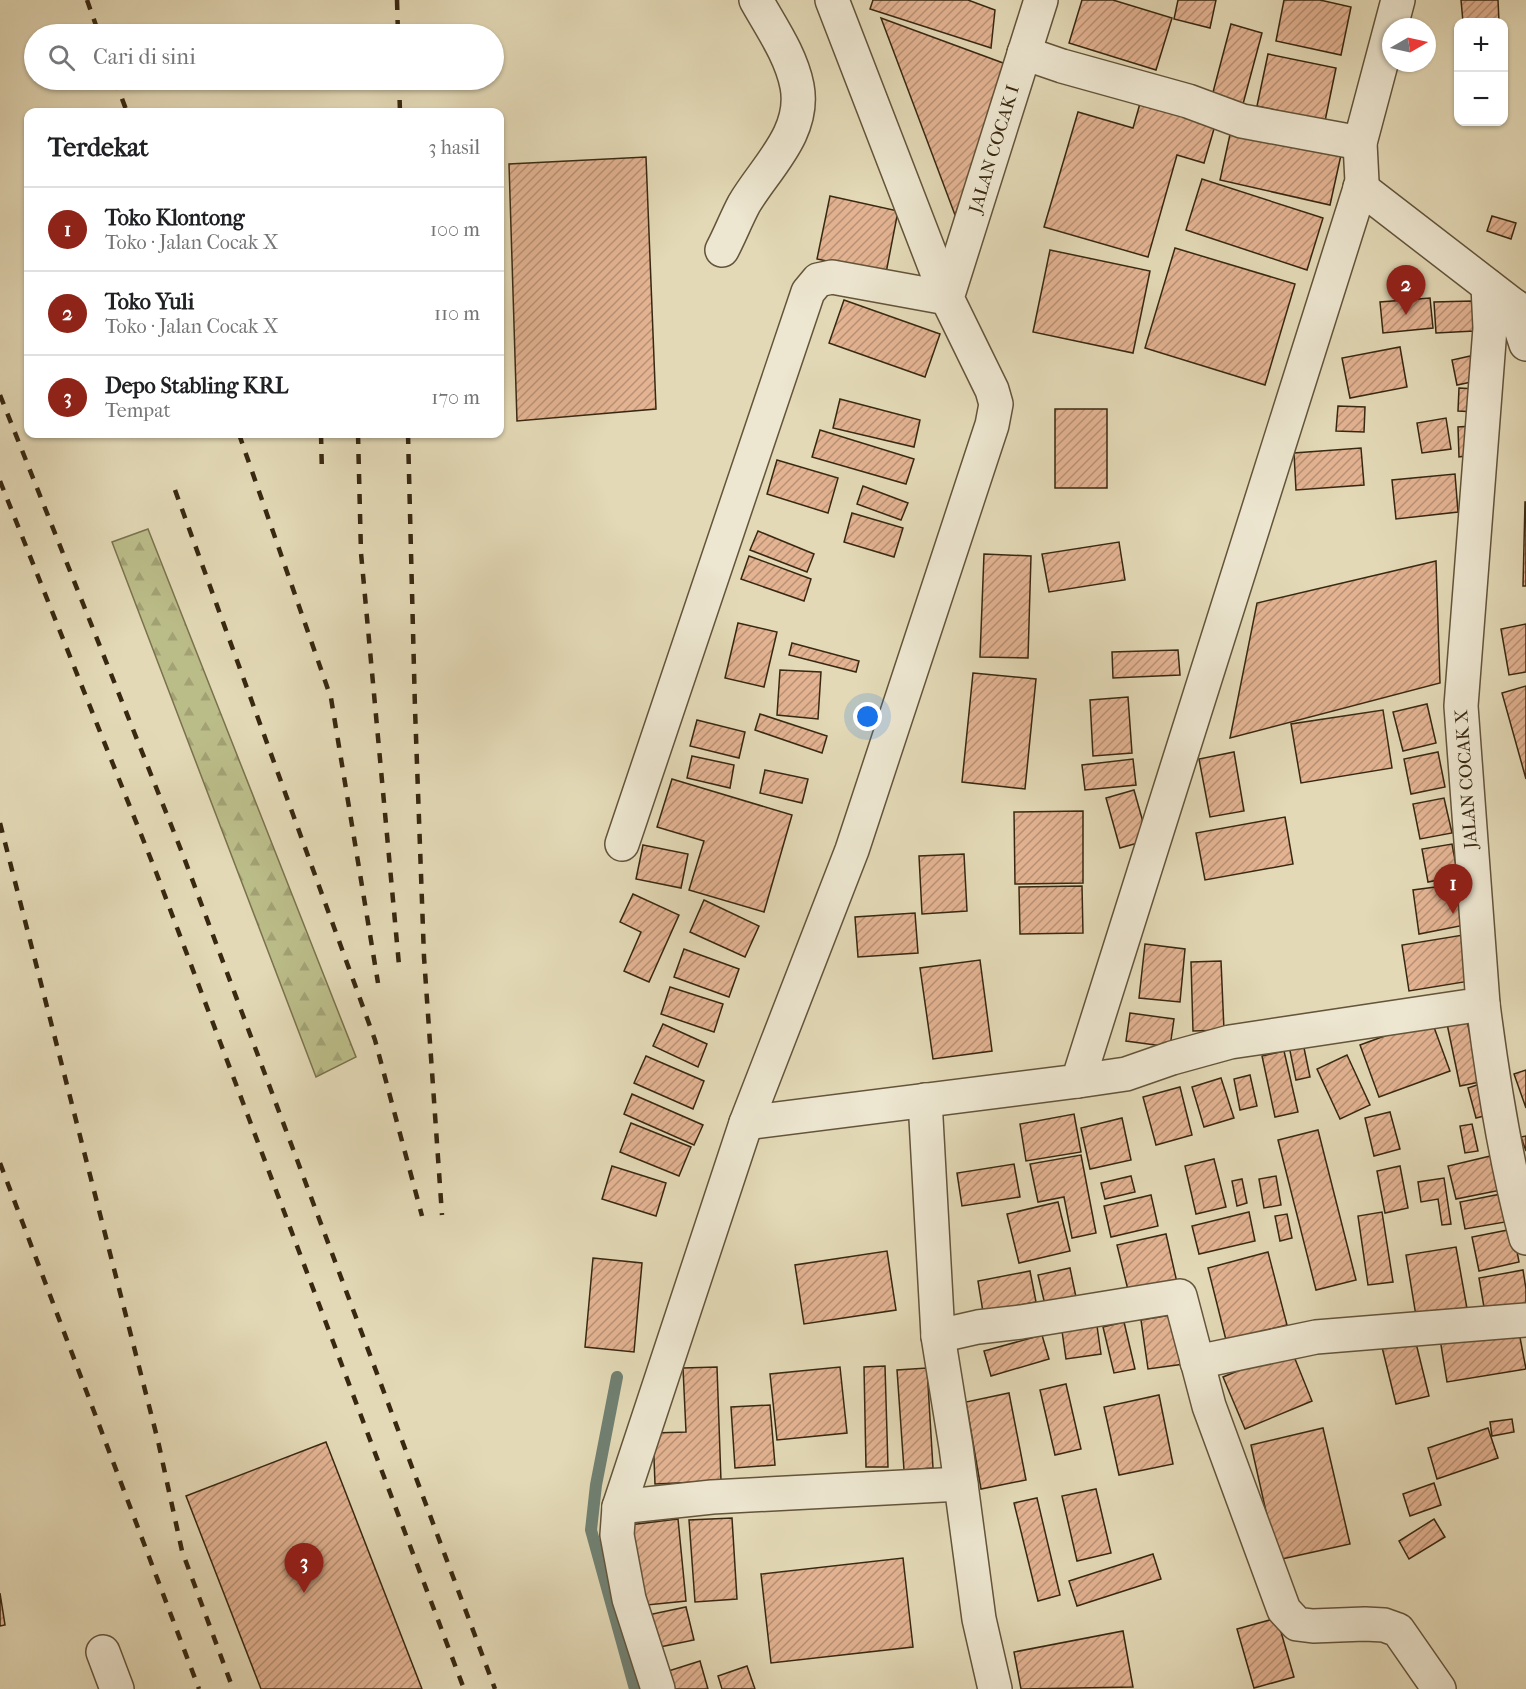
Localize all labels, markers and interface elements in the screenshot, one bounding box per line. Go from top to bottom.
north arrow [1382,18,1436,72]
map controls [1454,18,1508,126]
button: + [1454,18,1508,72]
search box [24,24,504,90]
icon: search [45,41,78,74]
text: Cari di sini [93,44,196,70]
button: − [1454,72,1508,126]
street label: JALAN COCAK I [964,83,1024,218]
text: Terdekat [48,132,149,163]
text: 3 hasil [428,136,480,159]
text: Toko Klontong [105,205,245,231]
text: 1 [64,218,71,241]
text: 100 m [430,218,480,241]
text: Toko · Jalan Cocak X [105,231,278,254]
pin: 2 [1386,266,1426,315]
text: Toko Yuli [105,289,194,315]
text: 2 [62,302,73,325]
text: 110 m [434,302,480,325]
text: Toko · Jalan Cocak X [105,315,278,338]
text: Depo Stabling KRL [105,373,288,399]
text: 3 [63,386,72,409]
text: 170 m [431,386,480,409]
text: Tempat [105,399,171,422]
your location [853,702,882,731]
street label: JALAN COCAK X [1451,709,1482,851]
pin: 1 [1434,864,1472,914]
pin: 3 [284,1544,324,1593]

